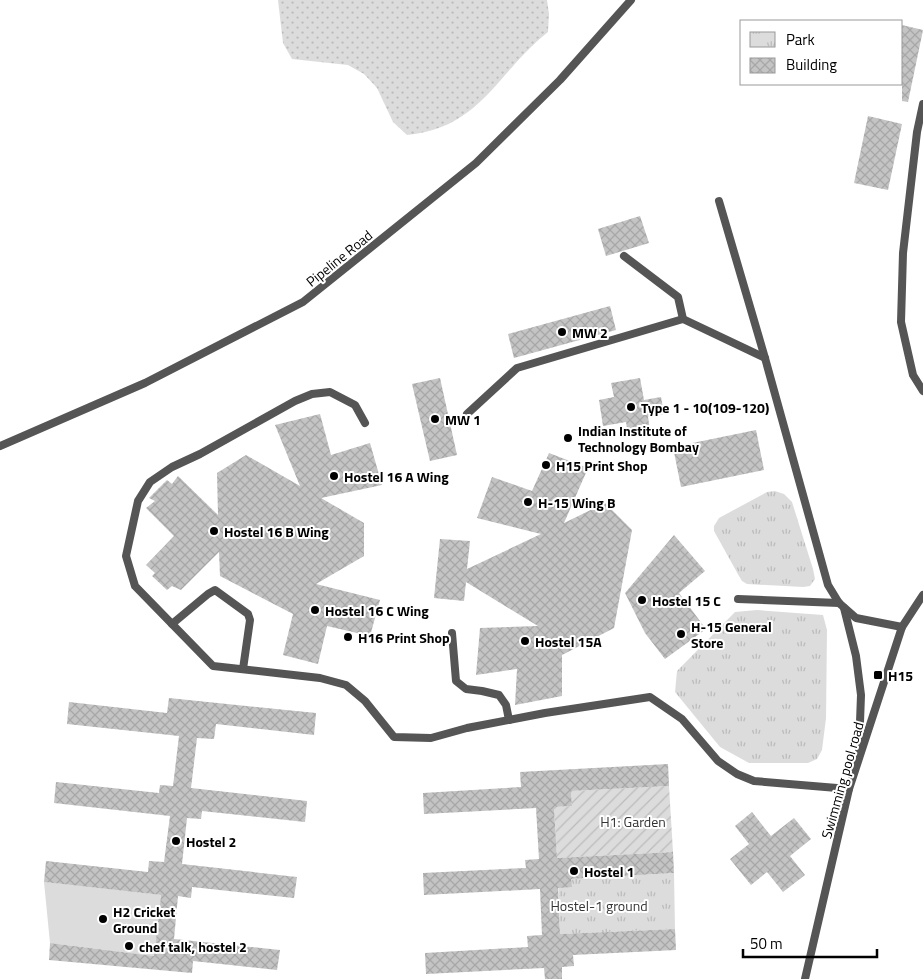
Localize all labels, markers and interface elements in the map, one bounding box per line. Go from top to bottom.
legend [740,20,903,85]
text: Park [786,28,815,51]
text: Building [786,53,837,76]
street label: Pipeline Road [301,225,377,291]
place label: MW 2 [572,322,608,343]
marker: MW 2 [556,326,568,338]
place label: Type 1 - 10(109-120) [641,397,769,418]
marker: Type 1 - 10(109-120) [625,401,637,413]
place label: MW 1 [445,409,481,430]
marker: MW 1 [429,413,441,425]
place label: Indian Institute of Technology Bombay [578,420,699,457]
marker: Indian Institute of Technology Bombay [562,432,574,444]
place label: H15 Print Shop [556,455,648,476]
marker: H15 Print Shop [540,459,552,471]
place label: Hostel 16 A Wing [344,466,449,487]
marker: Hostel 16 A Wing [328,470,340,482]
place label: H-15 Wing B [538,492,615,513]
marker: H-15 Wing B [522,496,534,508]
place label: Hostel 16 B Wing [224,521,329,542]
marker: Hostel 16 B Wing [208,525,220,537]
place label: Hostel 15 C [652,590,721,611]
marker: Hostel 15 C [636,594,648,606]
place label: Hostel 16 C Wing [325,600,429,621]
marker: Hostel 16 C Wing [309,604,321,616]
place label: H-15 General Store [691,616,772,653]
place label: H16 Print Shop [358,627,450,648]
marker: H-15 General Store [675,628,687,640]
marker: H16 Print Shop [342,631,354,643]
place label: Hostel 15A [535,631,602,652]
marker: Hostel 15A [519,635,531,647]
place label: H15 [888,665,913,686]
marker: H15 [872,669,884,681]
street label: Swimming pool road [815,719,869,841]
park label: H1: Garden [600,811,666,832]
place label: Hostel 2 [186,831,236,852]
marker: Hostel 2 [170,835,182,847]
place label: Hostel 1 [584,861,634,882]
marker: Hostel 1 [568,865,580,877]
park label: Hostel-1 ground [550,895,648,916]
place label: H2 Cricket Ground [113,901,175,938]
marker: H2 Cricket Ground [97,913,109,925]
scale bar [743,926,877,958]
text: 50 m [750,932,783,955]
place label: chef talk, hostel 2 [139,936,247,957]
marker: chef talk, hostel 2 [123,940,135,952]

